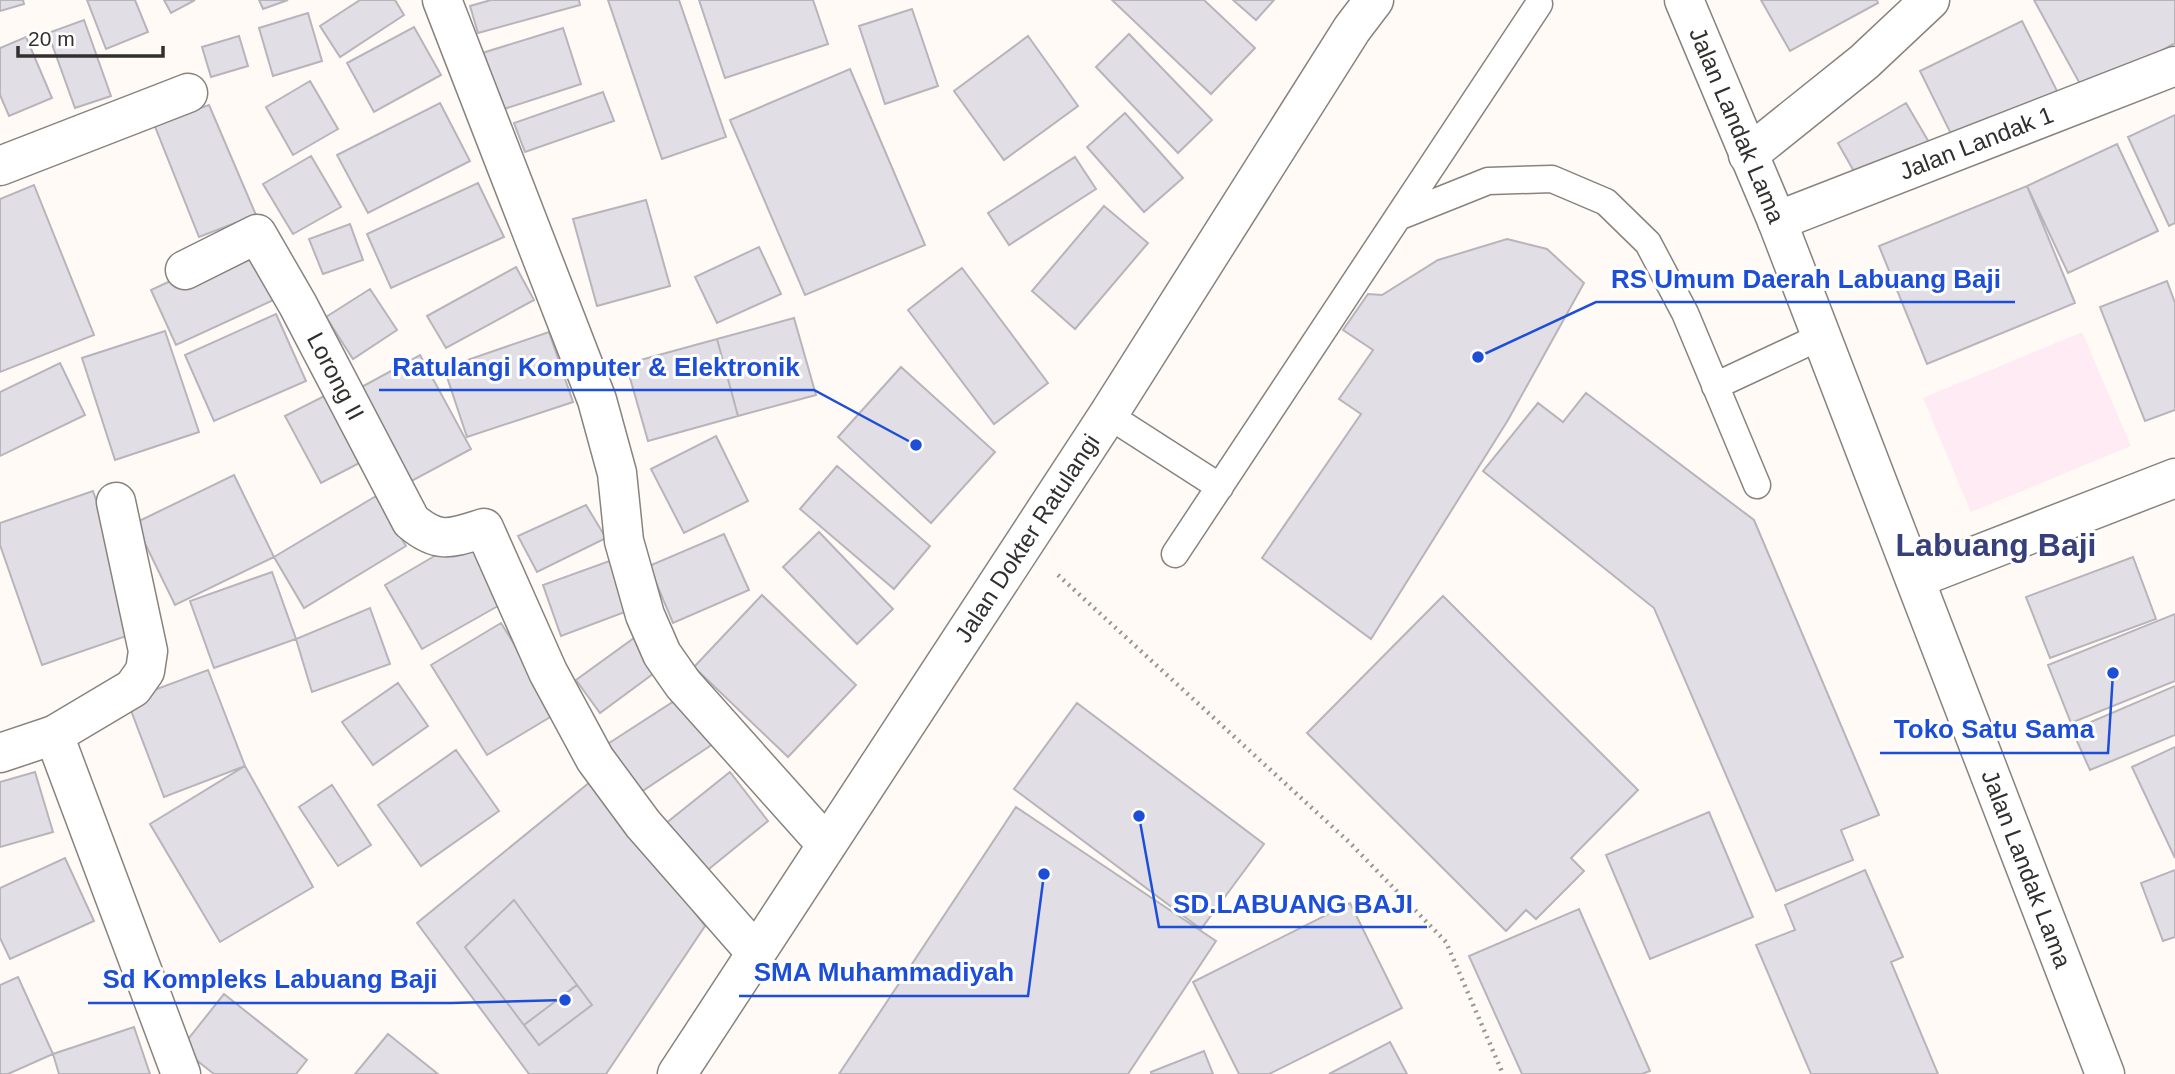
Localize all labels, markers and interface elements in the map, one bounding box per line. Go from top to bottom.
scale bar [18,14,163,58]
street label: Jalan Landak Lama [1684,23,1791,228]
text: 20 m [28,27,75,50]
street label: Jalan Landak 1 [1895,101,2057,185]
callout: RS Umum Daerah Labuang Baji [1596,255,2015,302]
text: RS Umum Daerah Labuang Baji [1611,264,2001,294]
street label: Lorong II [302,328,370,424]
callout: Ratulangi Komputer & Elektronik [379,343,814,390]
text: Ratulangi Komputer & Elektronik [392,352,800,382]
street label: Jalan Dokter Ratulangi [949,429,1105,647]
district label: Labuang Baji [1896,527,2096,563]
callout: Toko Satu Sama [1880,706,2108,753]
text: Toko Satu Sama [1894,714,2095,744]
street label: Jalan Landak Lama [1976,766,2077,972]
callout: SD.LABUANG BAJI [1159,880,1427,927]
text: SD.LABUANG BAJI [1173,889,1413,919]
callout: SMA Muhammadiyah [739,949,1028,996]
callout: Sd Kompleks Labuang Baji [88,956,451,1003]
text: SMA Muhammadiyah [754,957,1014,987]
text: Sd Kompleks Labuang Baji [102,964,438,994]

